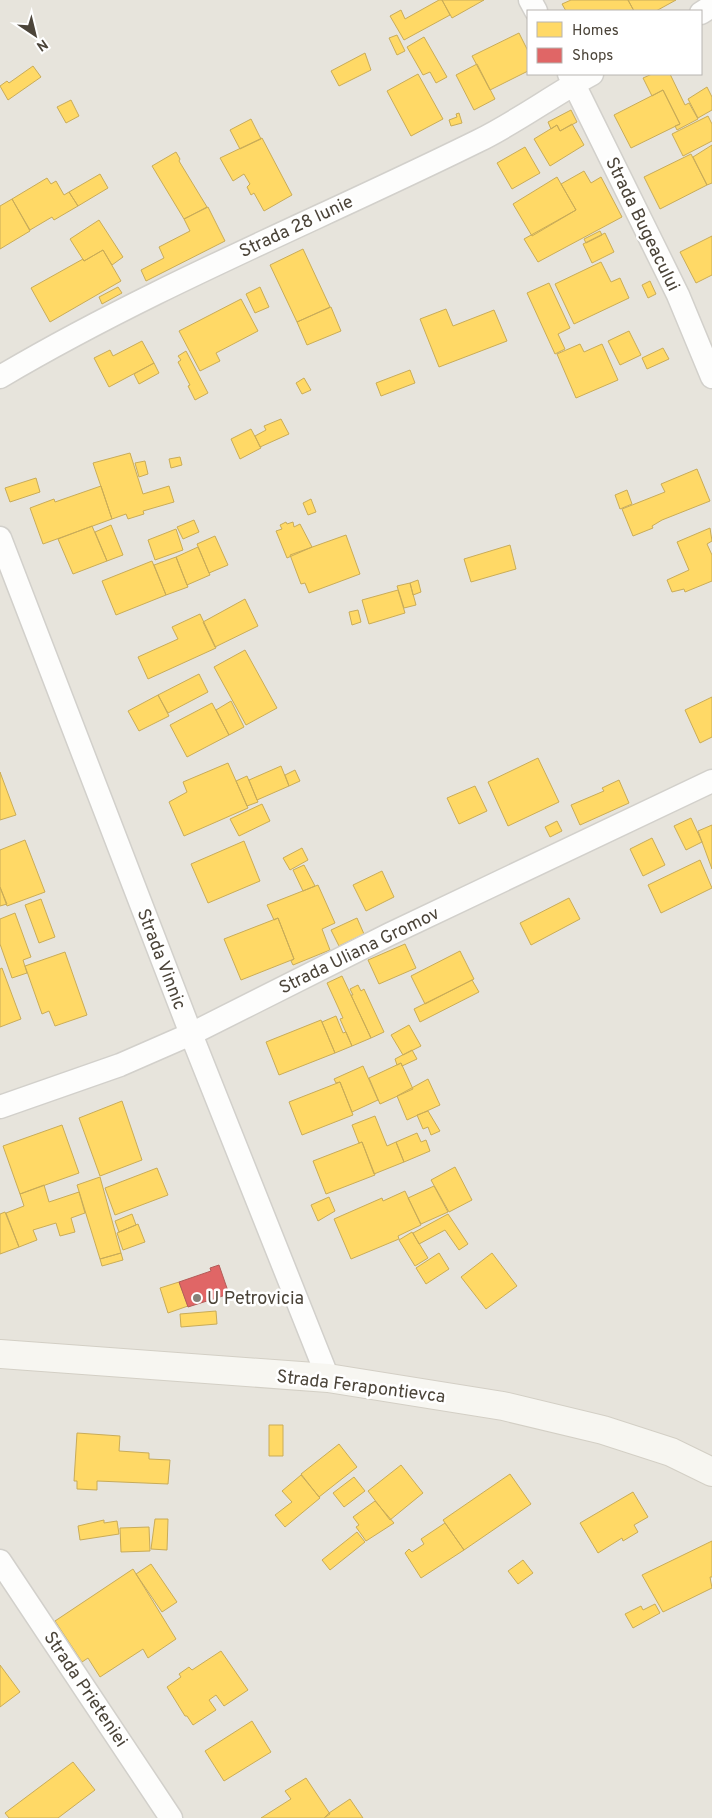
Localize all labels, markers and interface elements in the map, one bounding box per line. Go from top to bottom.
north arrow [10,10,60,60]
legend [527,10,702,75]
text: Homes [572,22,619,41]
text: N [33,35,51,54]
text: Shops [572,47,613,66]
street label: Strada Bugeacului [599,154,684,296]
street label: Strada 28 Iunie [236,191,357,264]
street label: Strada Uliana Gromov [276,902,444,1000]
street label: Strada Vinnic [131,906,190,1013]
place label: U Petrovicia [207,1288,304,1311]
marker: U Petrovicia [191,1292,203,1304]
street label: Strada Ferapontievca [275,1366,446,1409]
street label: Strada Prieteniei [38,1628,132,1752]

